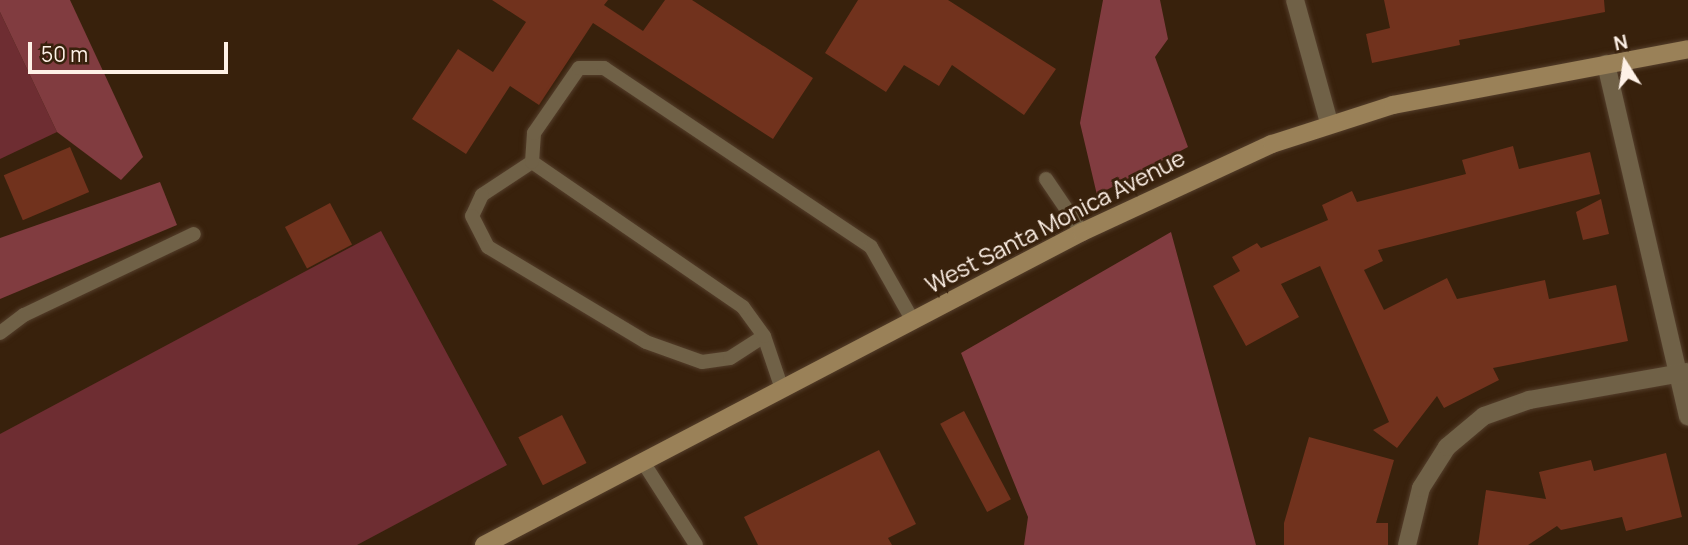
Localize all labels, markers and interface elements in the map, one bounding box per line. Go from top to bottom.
scale bar [32,28,231,72]
north arrow [1590,28,1660,98]
text: N [1611,28,1630,57]
text: 50 m [41,40,88,68]
street label: West Santa Monica Avenue [921,143,1189,299]

